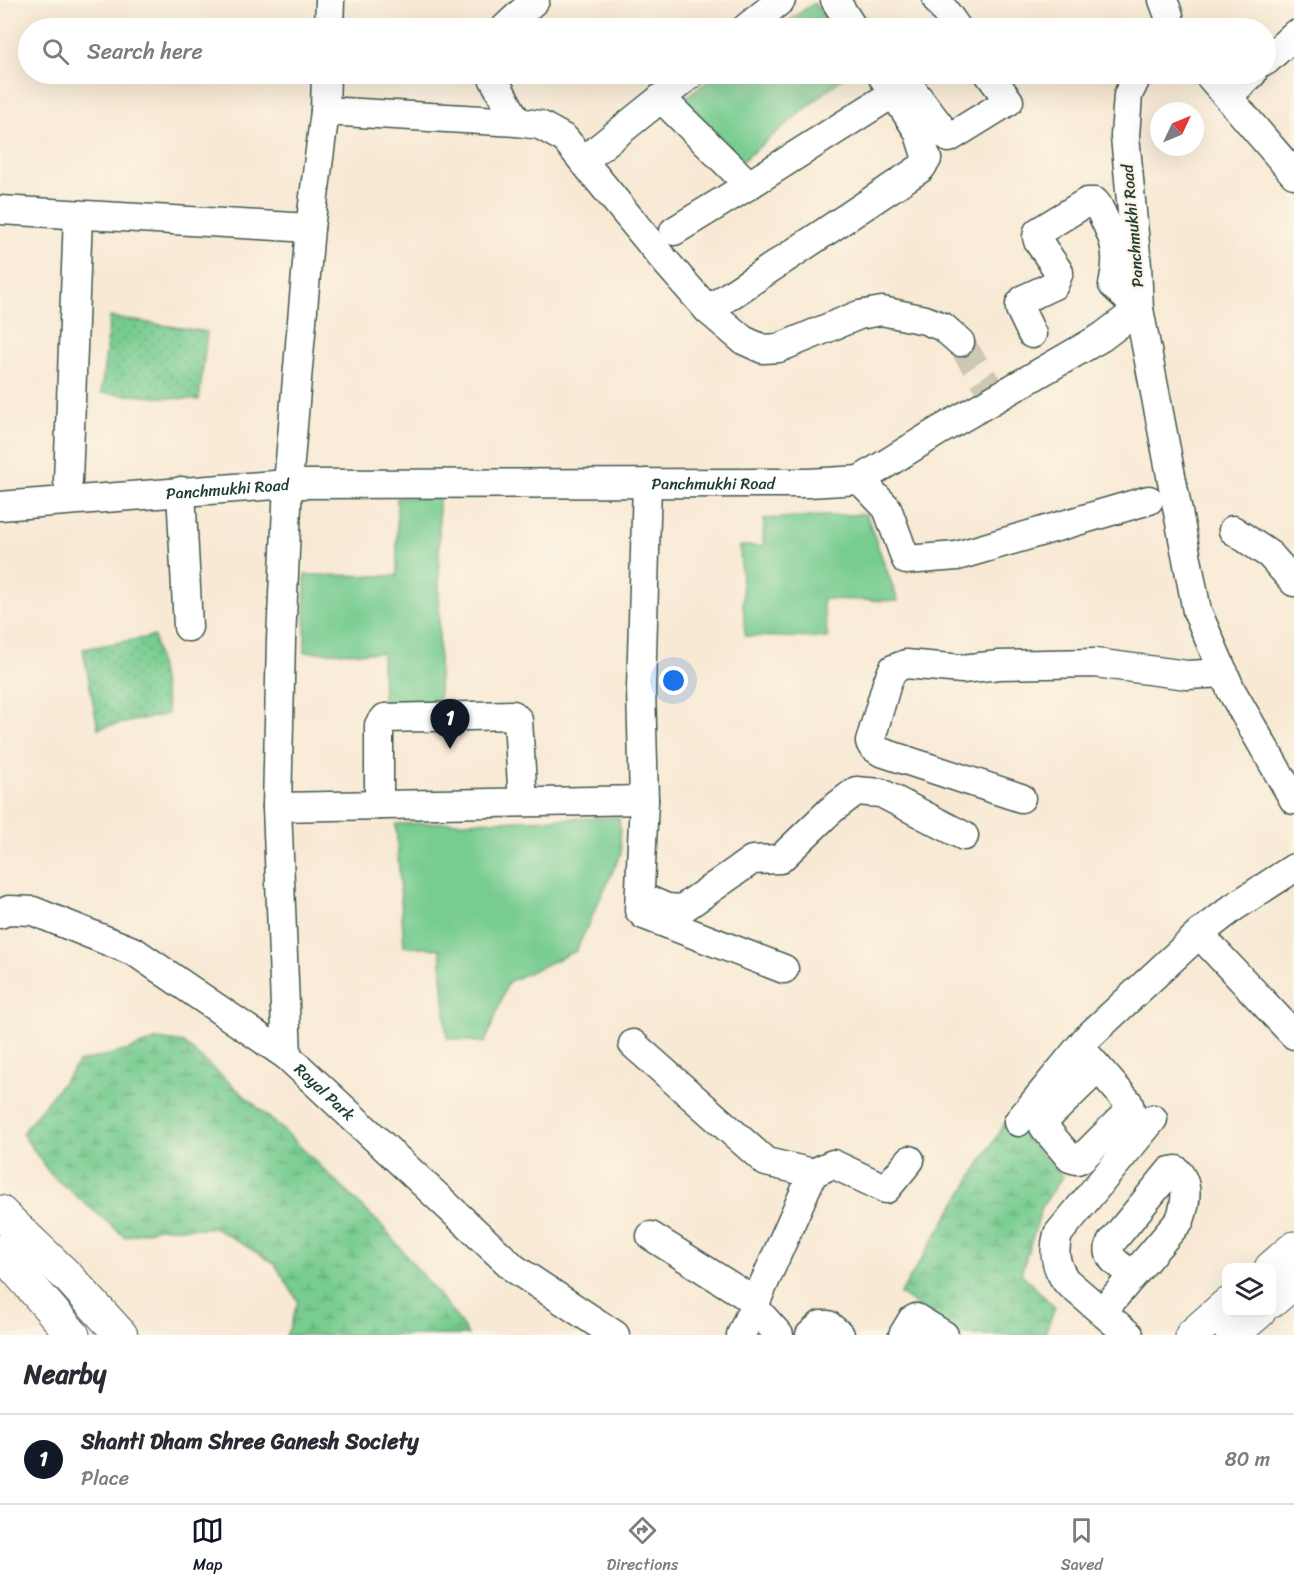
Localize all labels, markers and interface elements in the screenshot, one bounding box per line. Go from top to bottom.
search box [18,18,1276,84]
text: Search here [87,32,203,71]
icon: search [39,35,72,68]
north arrow [1150,102,1204,156]
street label: Panchmukhi Road [1113,162,1152,289]
street label: Panchmukhi Road [651,469,776,498]
street label: Panchmukhi Road [165,470,292,508]
your location [659,666,688,695]
pin: 1 [430,700,470,749]
street label: Royal Park [287,1056,363,1129]
map controls [1222,1263,1276,1317]
button: layers [1222,1263,1276,1317]
text: Nearby [24,1351,106,1397]
text: Shanti Dham Shree Ganesh Society [81,1422,419,1461]
text: 1 [39,1442,48,1477]
text: 80 m [1225,1442,1270,1477]
text: Place [81,1461,129,1496]
tab: Map [191,1514,224,1579]
tab: Directions [607,1514,678,1579]
tab: Saved [1061,1514,1103,1579]

